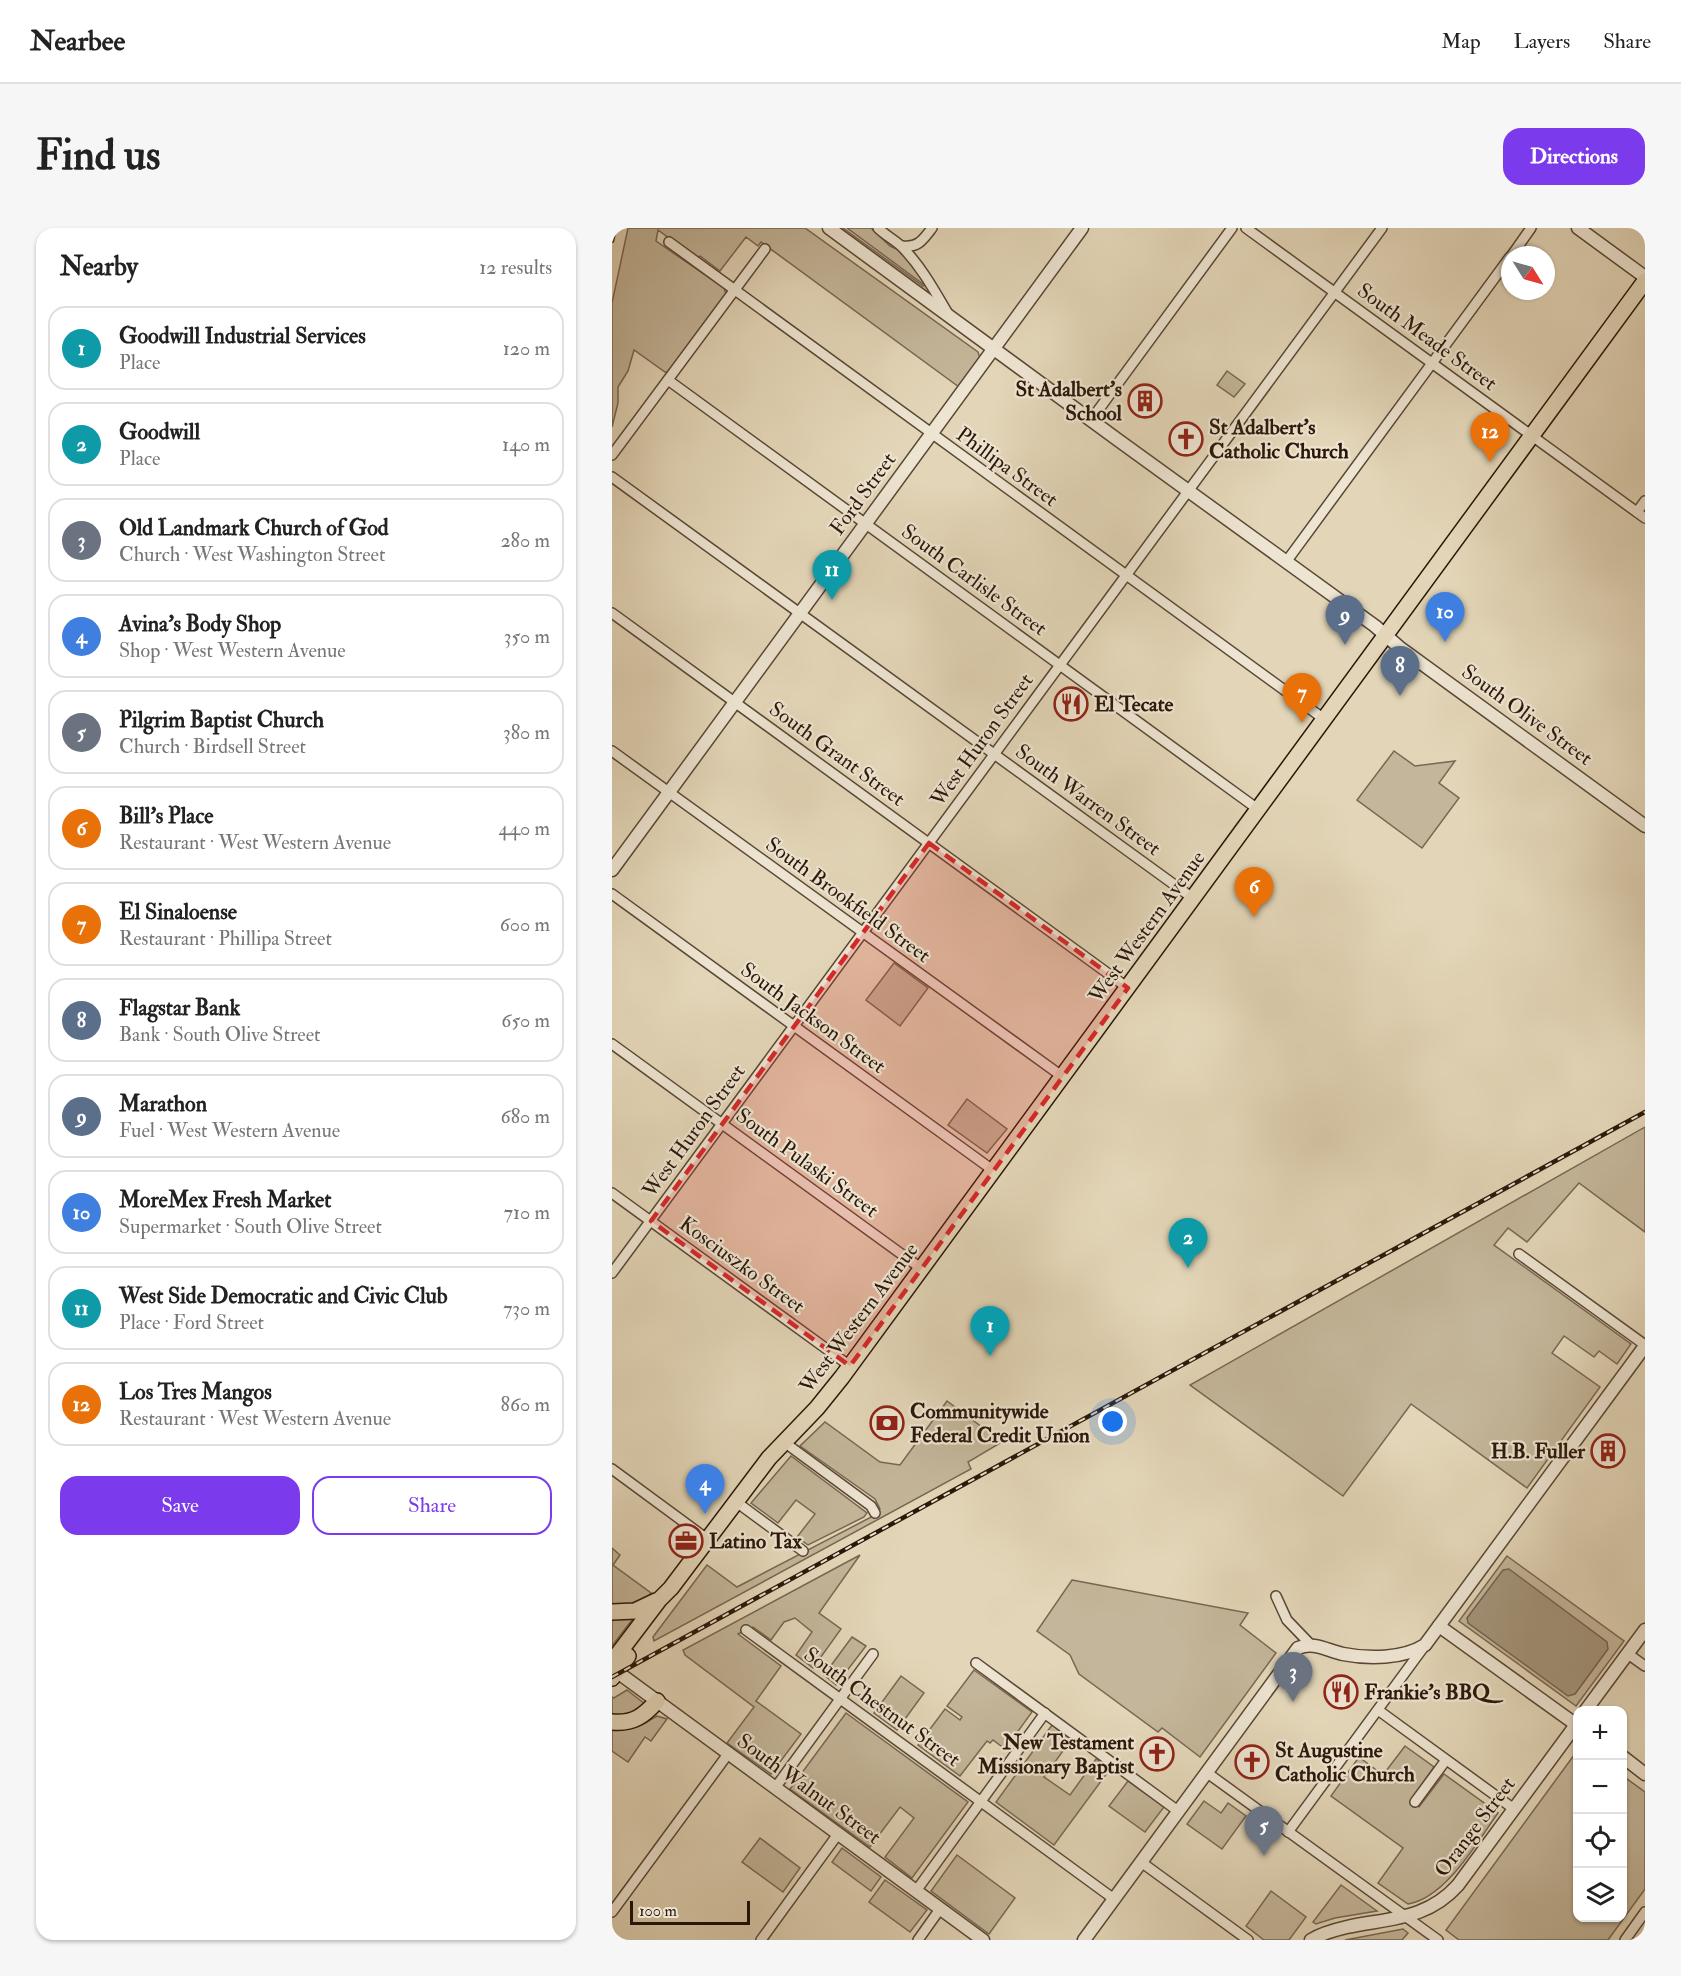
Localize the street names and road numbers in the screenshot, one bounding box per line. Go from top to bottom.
street label: South Meade Street [1352,277,1502,397]
street label: Phillipa Street [951,421,1063,513]
street label: Ford Street [824,447,902,541]
street label: South Carlisle Street [896,518,1052,642]
street label: South Olive Street [1456,658,1598,772]
street label: West Huron Street [924,668,1040,813]
street label: South Grant Street [764,696,910,812]
street label: South Warren Street [1010,738,1166,862]
street label: South Brookfield Street [760,831,936,969]
street label: West Western Avenue [1082,845,1211,1009]
street label: South Jackson Street [735,956,891,1080]
street label: West Huron Street [636,1059,752,1204]
street label: South Pulaski Street [730,1102,884,1224]
street label: Kosciuszko Street [674,1210,810,1320]
street label: West Western Avenue [793,1237,925,1399]
street label: South Chestnut Street [798,1641,966,1773]
street label: South Walnut Street [732,1728,887,1850]
street label: Orange Street [1429,1771,1522,1882]

